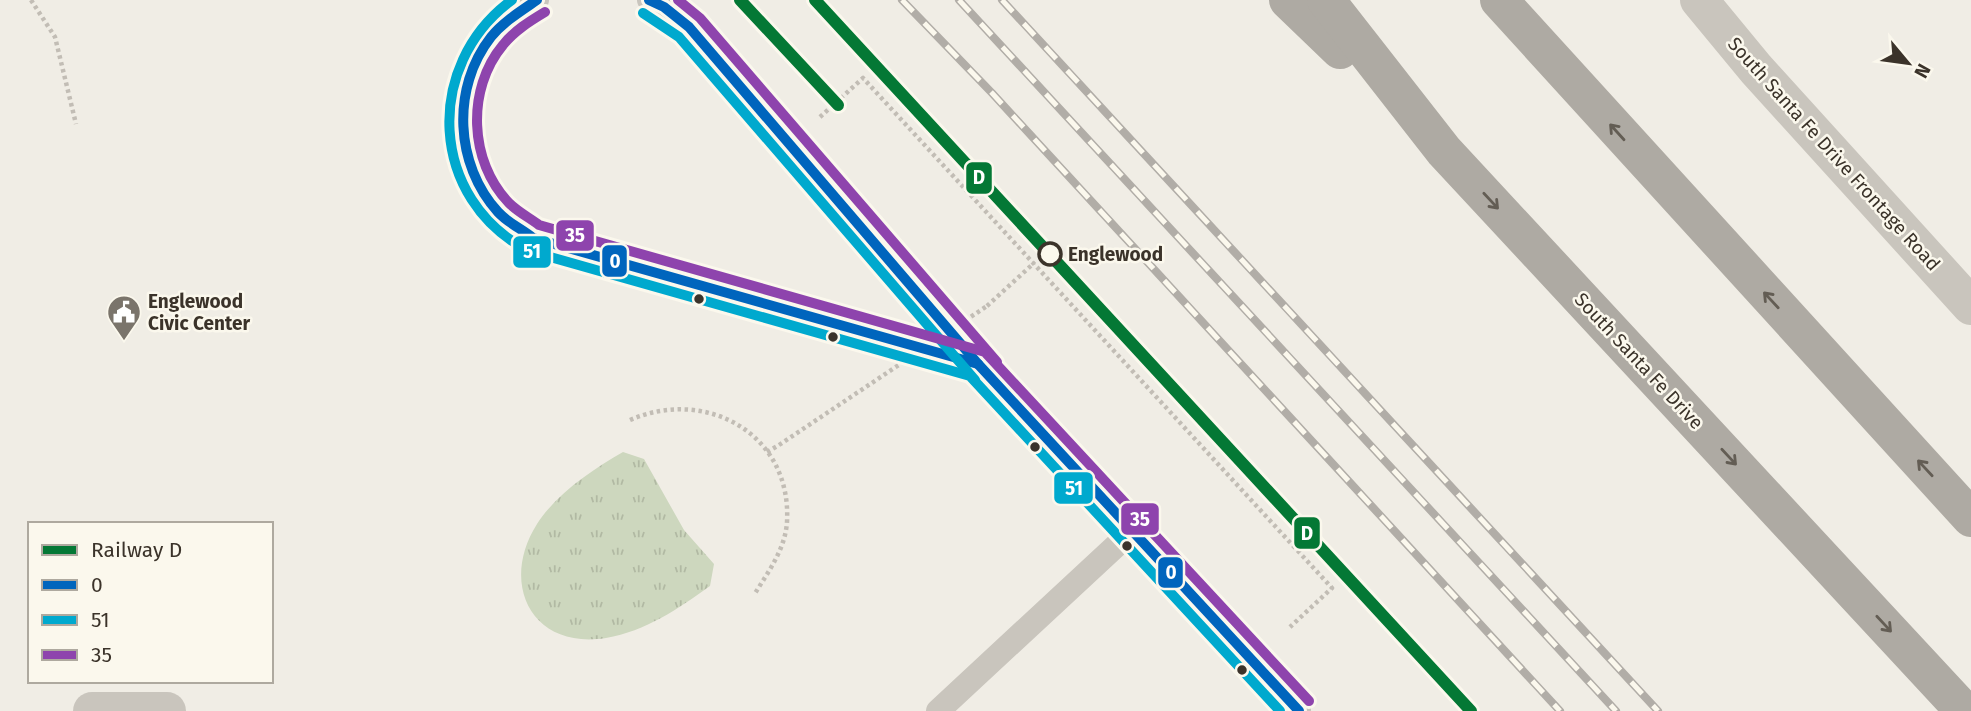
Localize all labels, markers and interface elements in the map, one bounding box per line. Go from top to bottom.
north arrow [1873,28,1943,98]
street label: South Santa Fe Drive Frontage Road [1723,32,1945,276]
text: N [1909,60,1936,82]
one-way arrow [1610,124,1626,142]
line badge: D [965,161,993,195]
text: D [973,166,985,189]
one-way arrow [1482,192,1499,209]
line badge: 35 [555,219,595,252]
text: 35 [564,224,585,247]
line badge: 51 [512,235,552,269]
text: 51 [523,240,541,263]
marker: Englewood [1038,242,1062,266]
place label: Englewood [1068,243,1163,266]
line badge: 0 [601,244,628,278]
text: 0 [609,250,621,273]
street label: South Santa Fe Drive [1570,288,1708,434]
place label: Englewood Civic Center [148,290,250,335]
one-way arrow [1763,291,1779,309]
unlabelled marker [692,292,706,306]
public building icon: Englewood Civic Center [105,293,143,342]
unlabelled marker [826,330,840,344]
unlabelled marker [1028,440,1042,454]
one-way arrow [1720,448,1737,465]
one-way arrow [1917,459,1933,477]
line badge: 51 [1053,471,1094,505]
text: 51 [1065,477,1083,500]
line badge: 35 [1120,502,1160,536]
text: 35 [1129,508,1150,531]
line badge: D [1293,516,1321,550]
legend [28,522,273,683]
text: D [1301,522,1313,545]
text: Railway D [91,537,182,563]
unlabelled marker [1120,539,1134,553]
line badge: 0 [1157,556,1184,589]
text: 0 [1165,561,1177,584]
text: 0 [91,572,103,598]
text: 51 [91,607,110,633]
one-way arrow [1875,615,1892,632]
text: 35 [91,642,112,668]
unlabelled marker [1235,663,1249,677]

